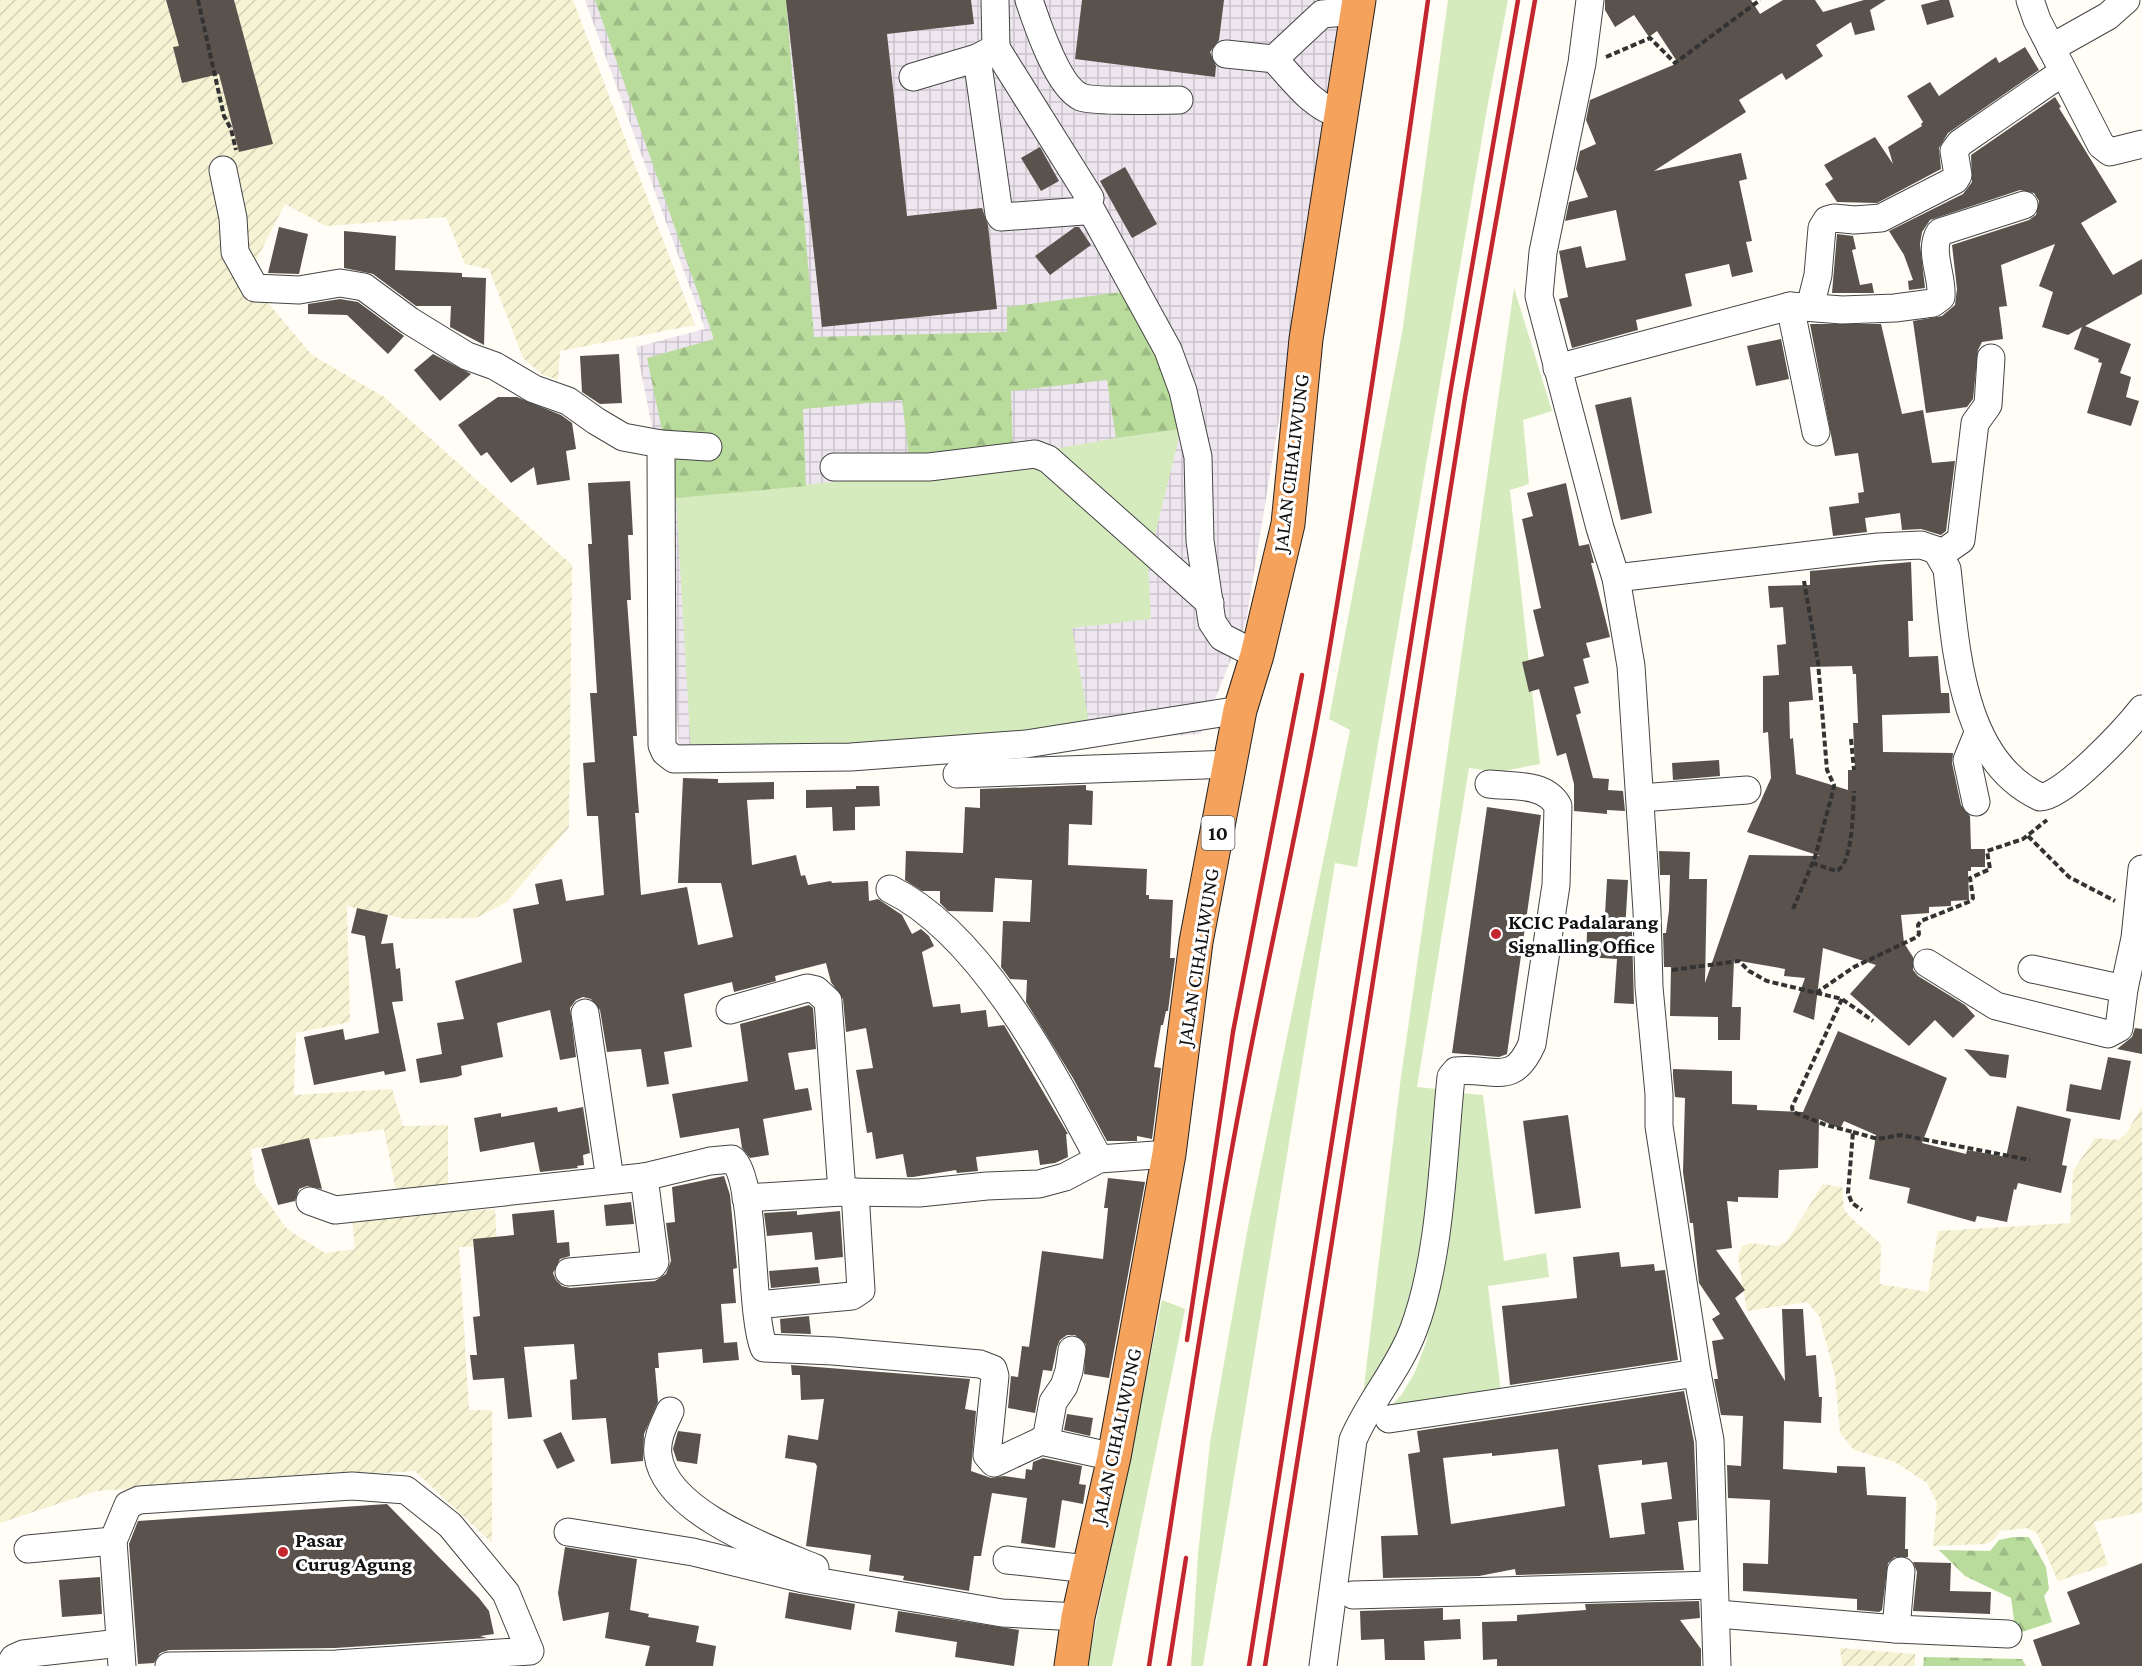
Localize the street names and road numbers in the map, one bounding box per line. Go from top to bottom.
street label: JALAN CIHALIWUNG [1268,372,1314,556]
road number: 10 [1202,816,1234,850]
street label: JALAN CIHALIWUNG [1172,866,1224,1049]
street label: JALAN CIHALIWUNG [1085,1346,1146,1528]

